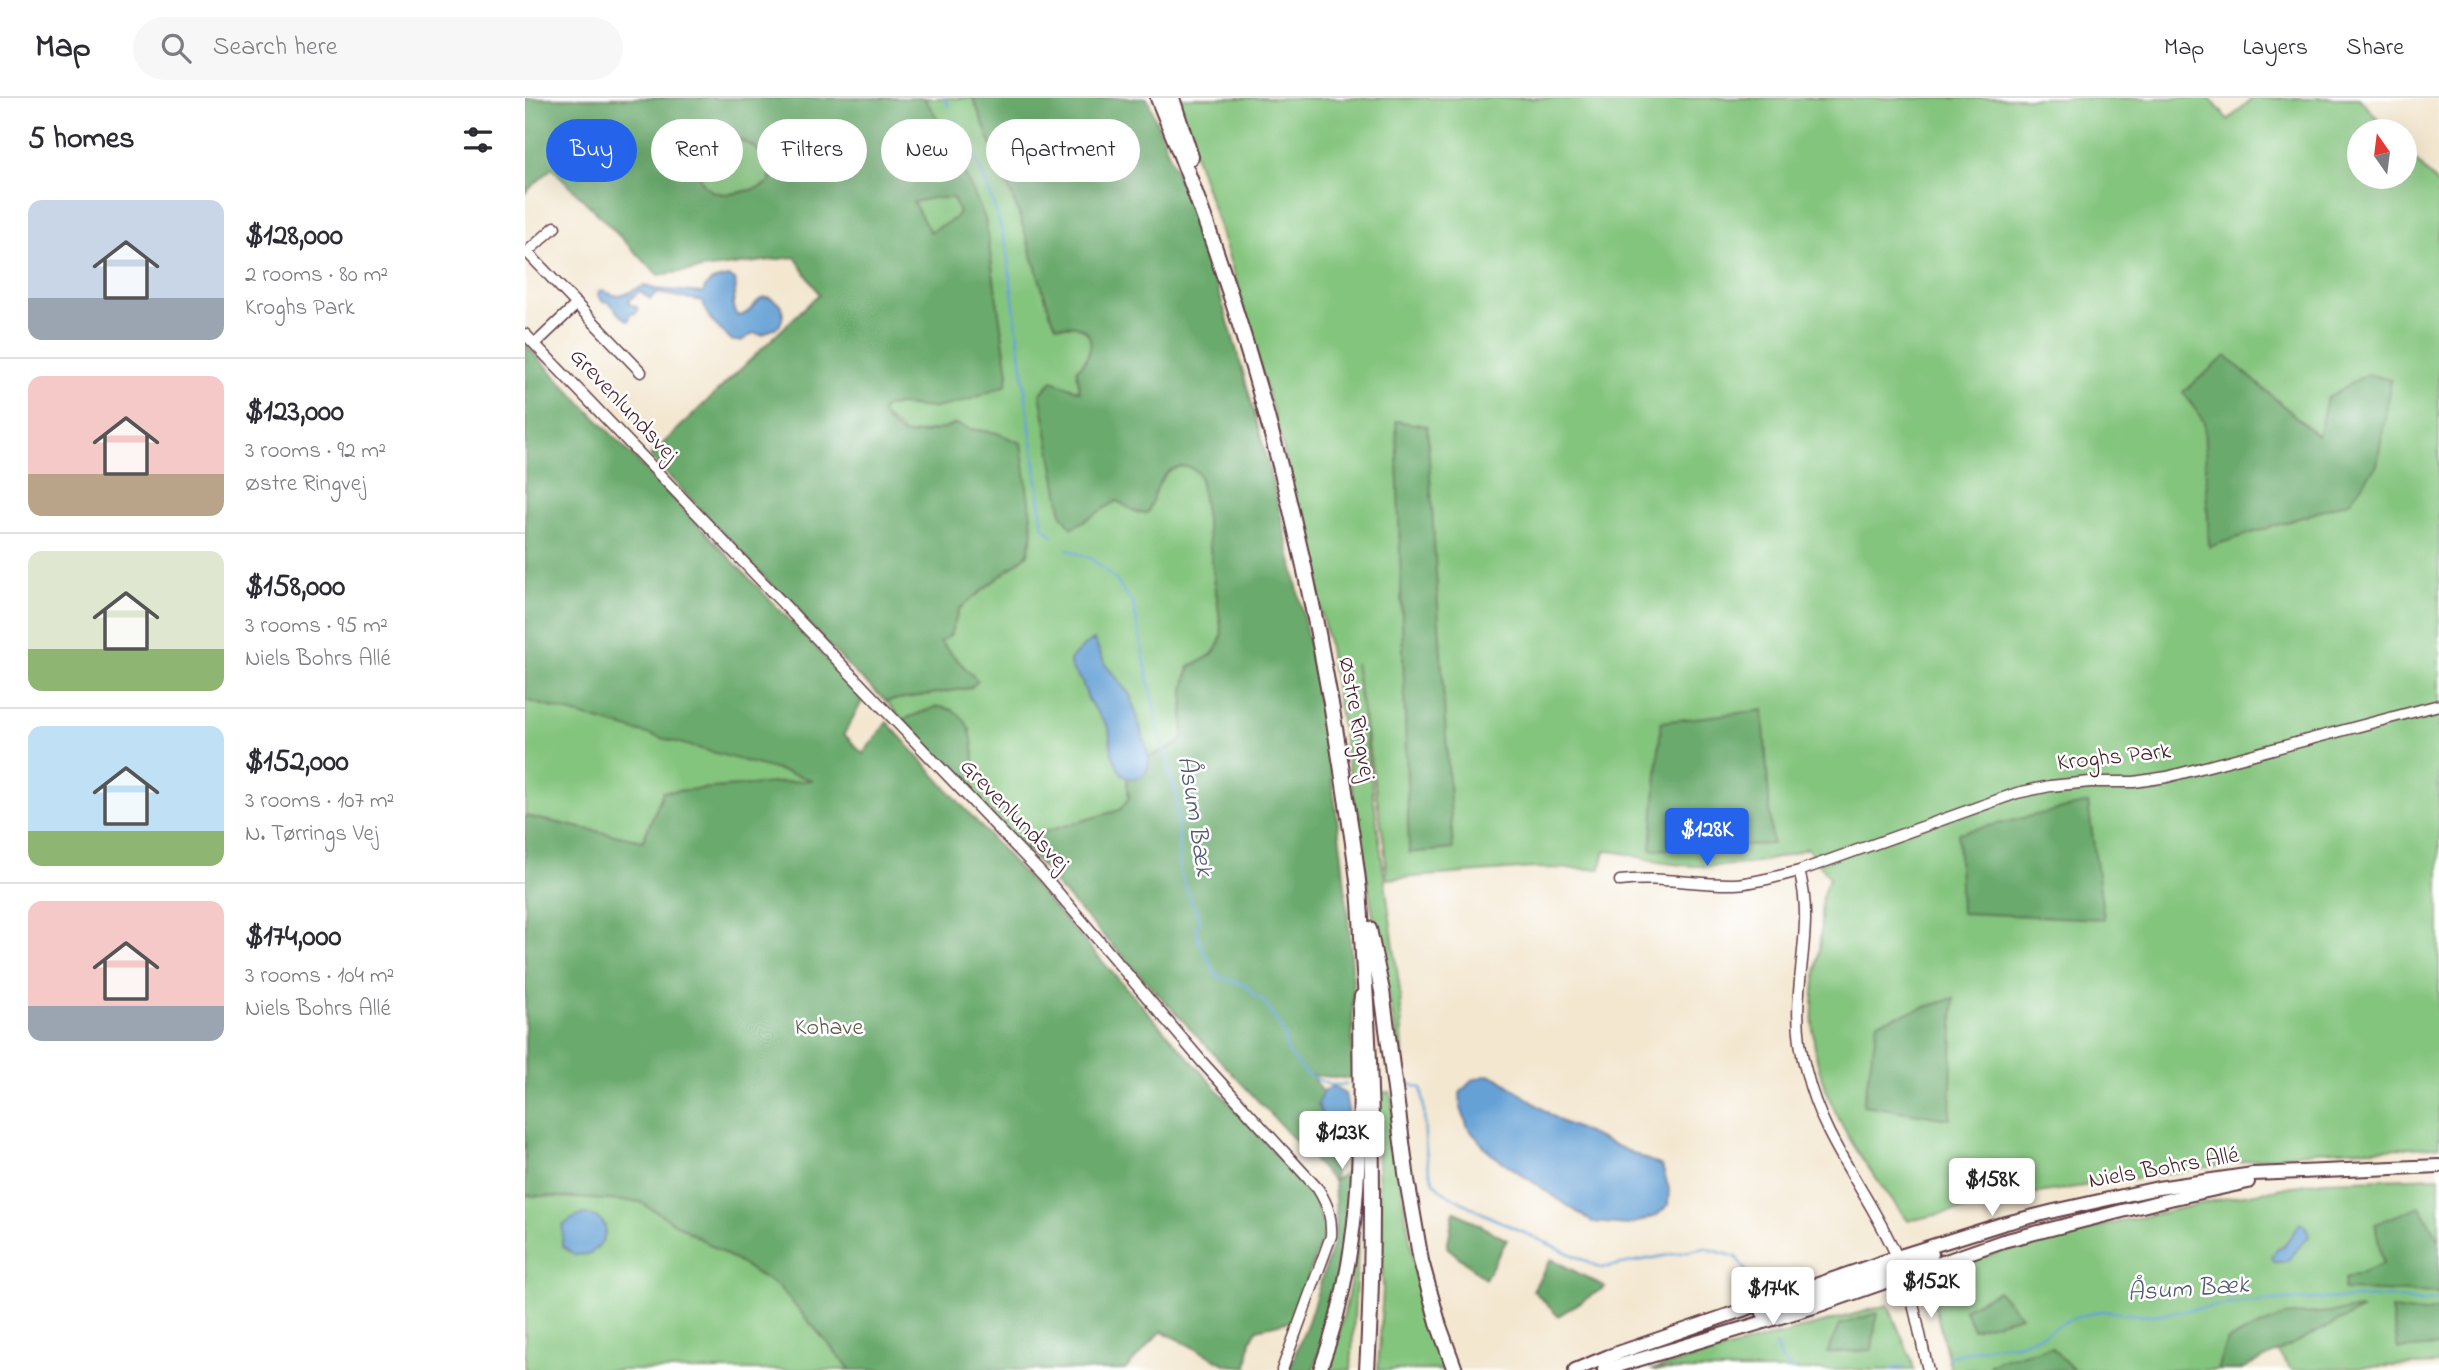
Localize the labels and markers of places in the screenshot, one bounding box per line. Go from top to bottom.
pin: $128K [1658,808,1756,868]
pin: $123K [1293,1112,1391,1171]
pin: $158K [1943,1158,2041,1218]
pin: $152K [1882,1260,1980,1320]
pin: $174K [1724,1268,1822,1327]

